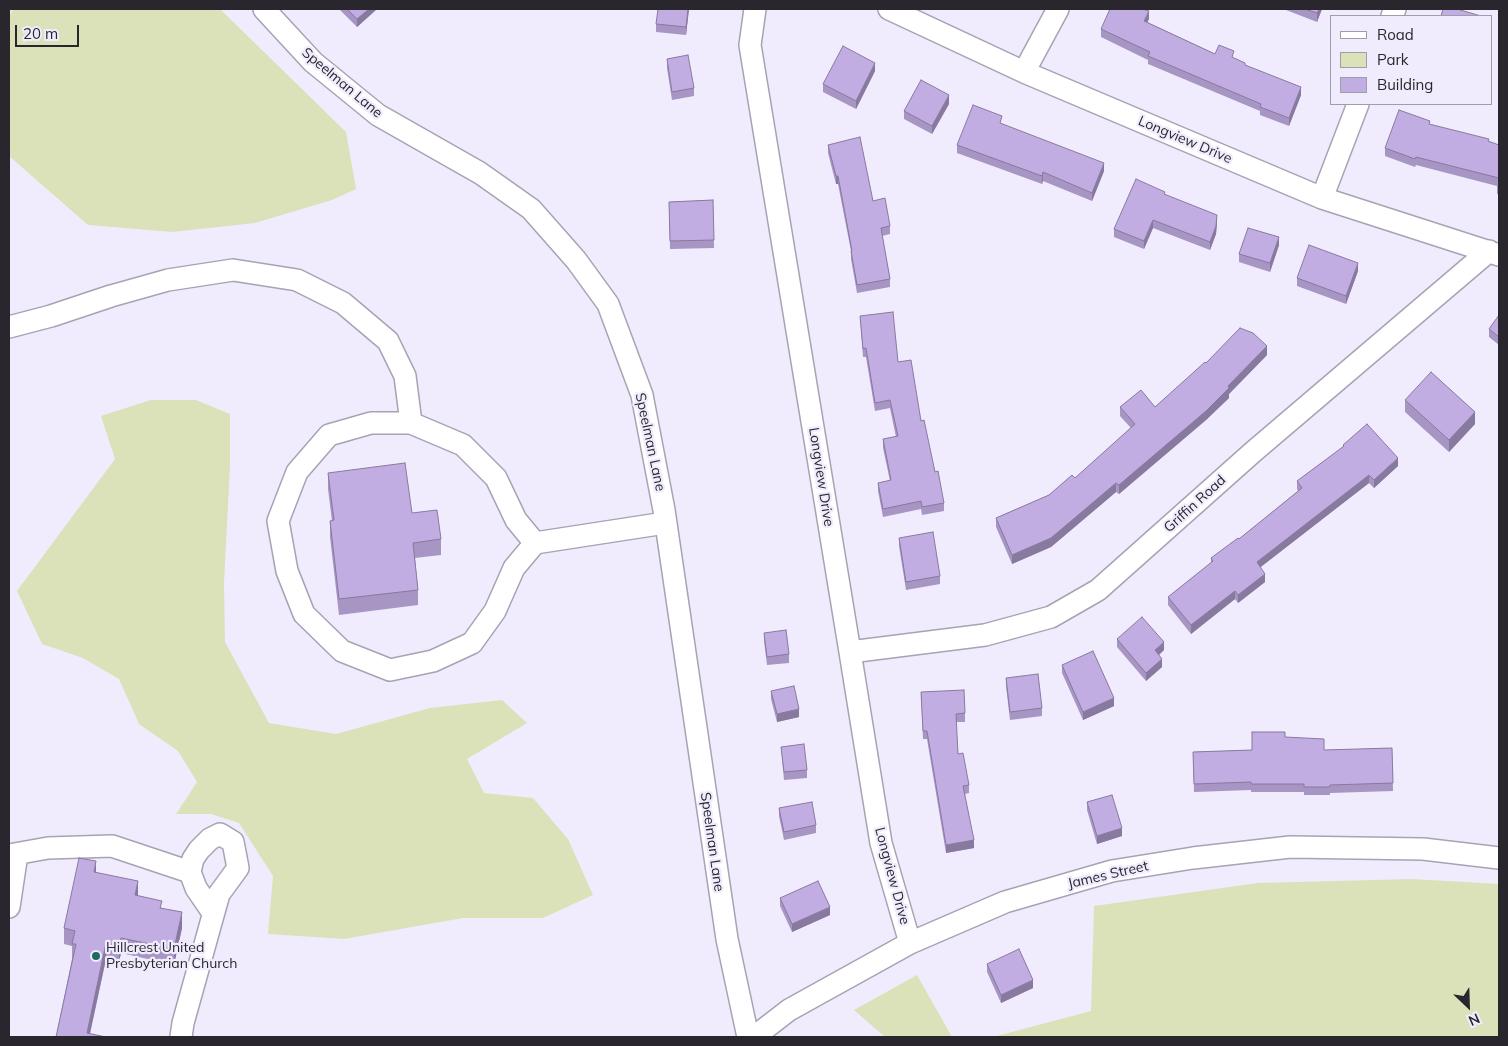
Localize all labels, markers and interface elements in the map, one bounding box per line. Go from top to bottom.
scale bar [18,15,81,47]
legend [1330,15,1493,105]
text: 20 m [23,24,58,43]
text: Road [1377,25,1414,44]
street label: Speelman Lane [298,44,386,122]
text: Park [1377,50,1409,69]
text: Building [1377,75,1433,94]
street label: Longview Drive [1136,113,1234,167]
street label: Speelman Lane [631,391,669,493]
street label: Longview Drive [805,426,837,528]
street label: Griffin Road [1161,472,1229,536]
street label: Speelman Lane [697,791,727,893]
street label: Longview Drive [871,825,913,927]
street label: James Street [1066,858,1150,892]
place label: Hillcrest United Presbyterian Church [106,940,237,972]
marker: Hillcrest United Presbyterian Church [90,950,102,962]
north arrow [1443,981,1493,1031]
text: N [1466,1009,1483,1030]

